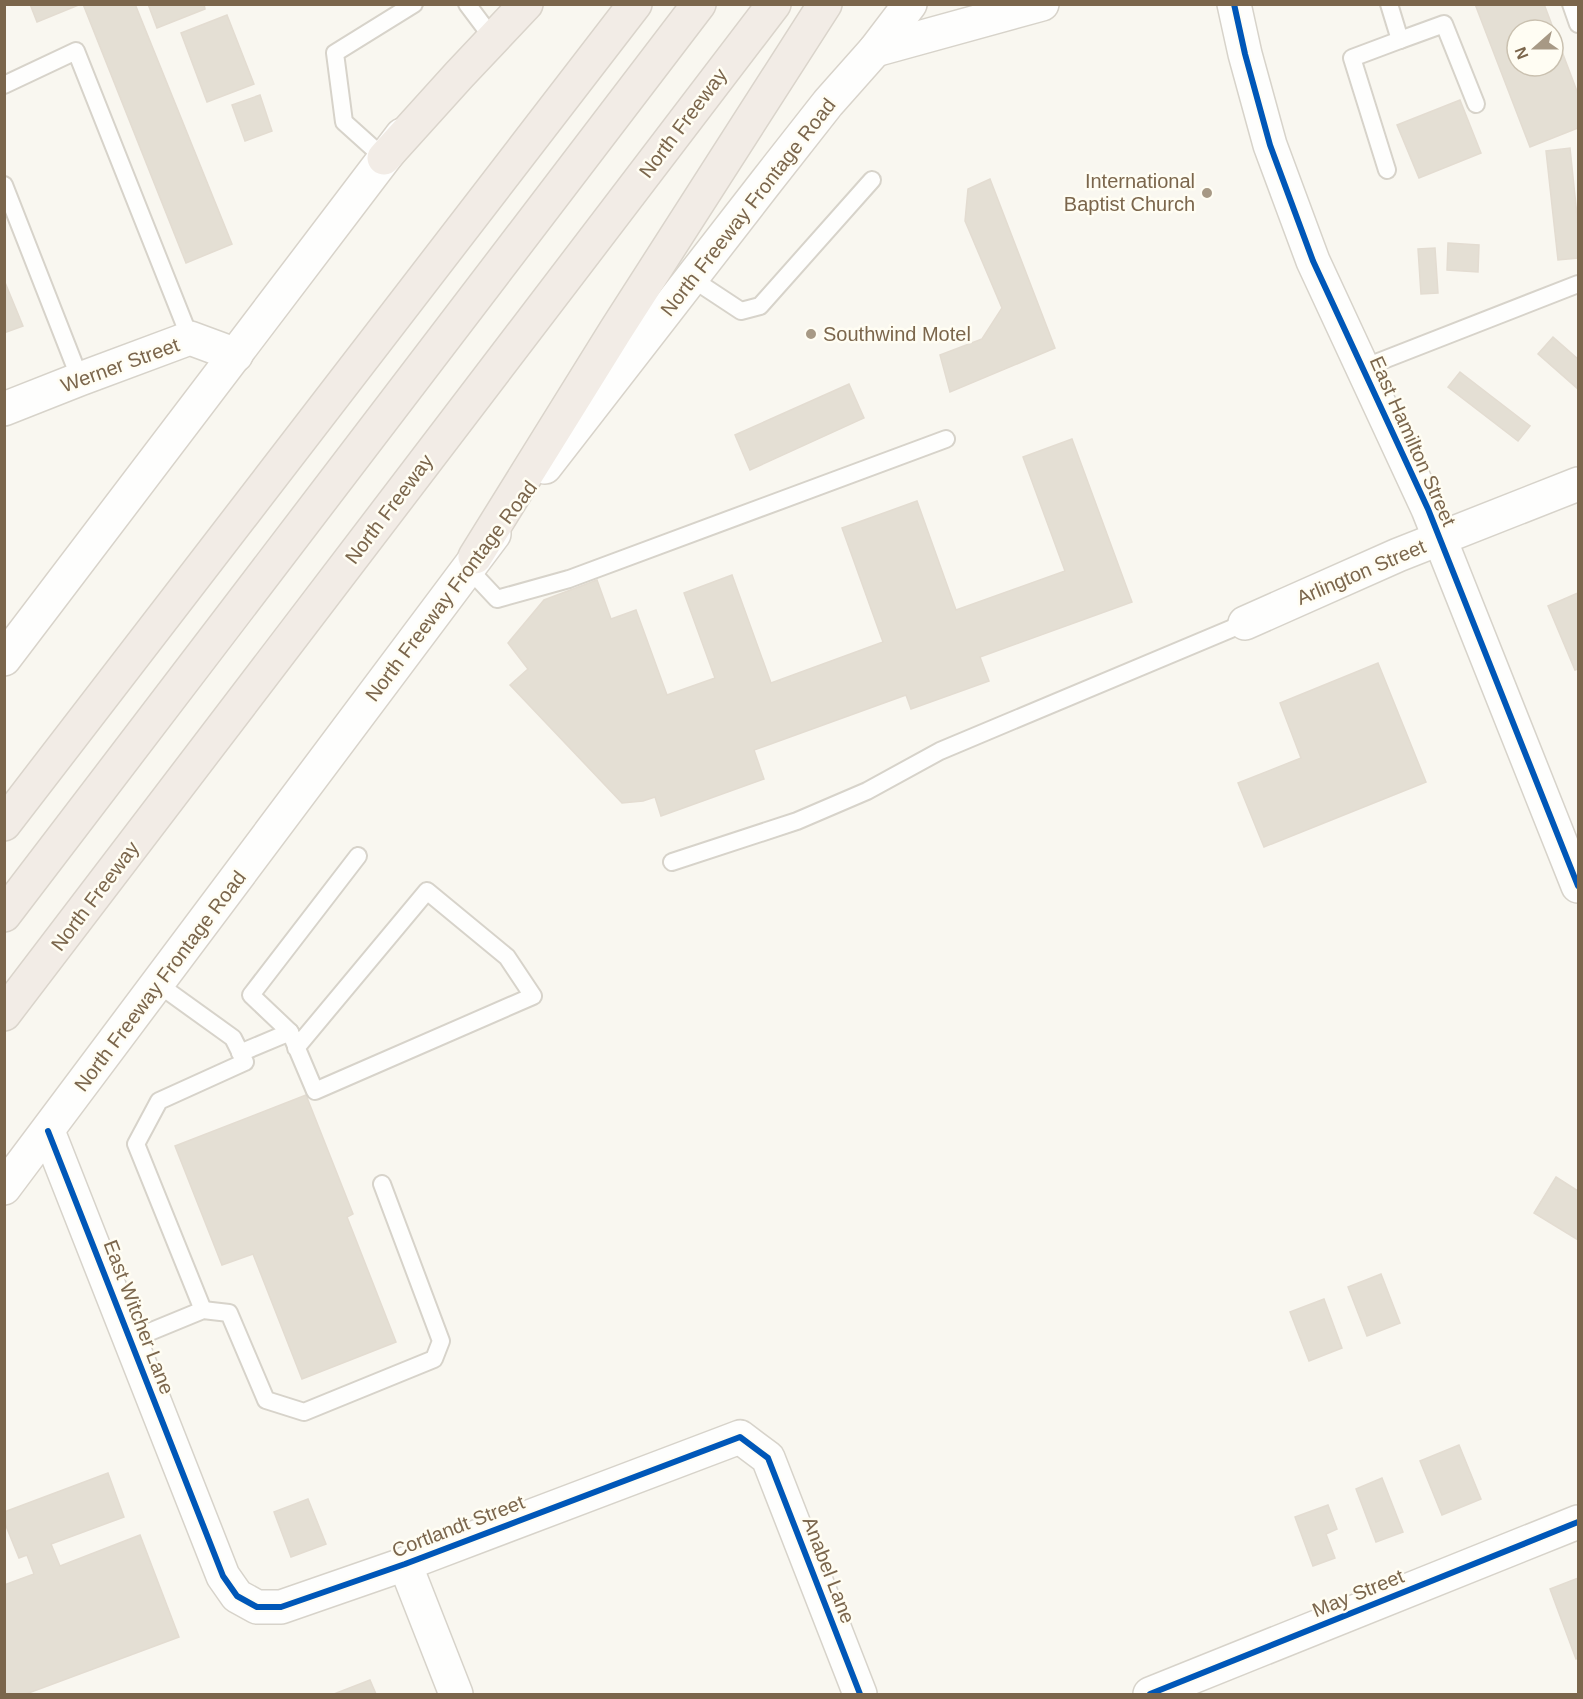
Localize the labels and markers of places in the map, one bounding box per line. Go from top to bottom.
place label: International Baptist Church [1064,170,1195,215]
marker: International Baptist Church [1200,186,1214,200]
place label: Southwind Motel [823,323,971,345]
marker: Southwind Motel [804,327,818,341]

